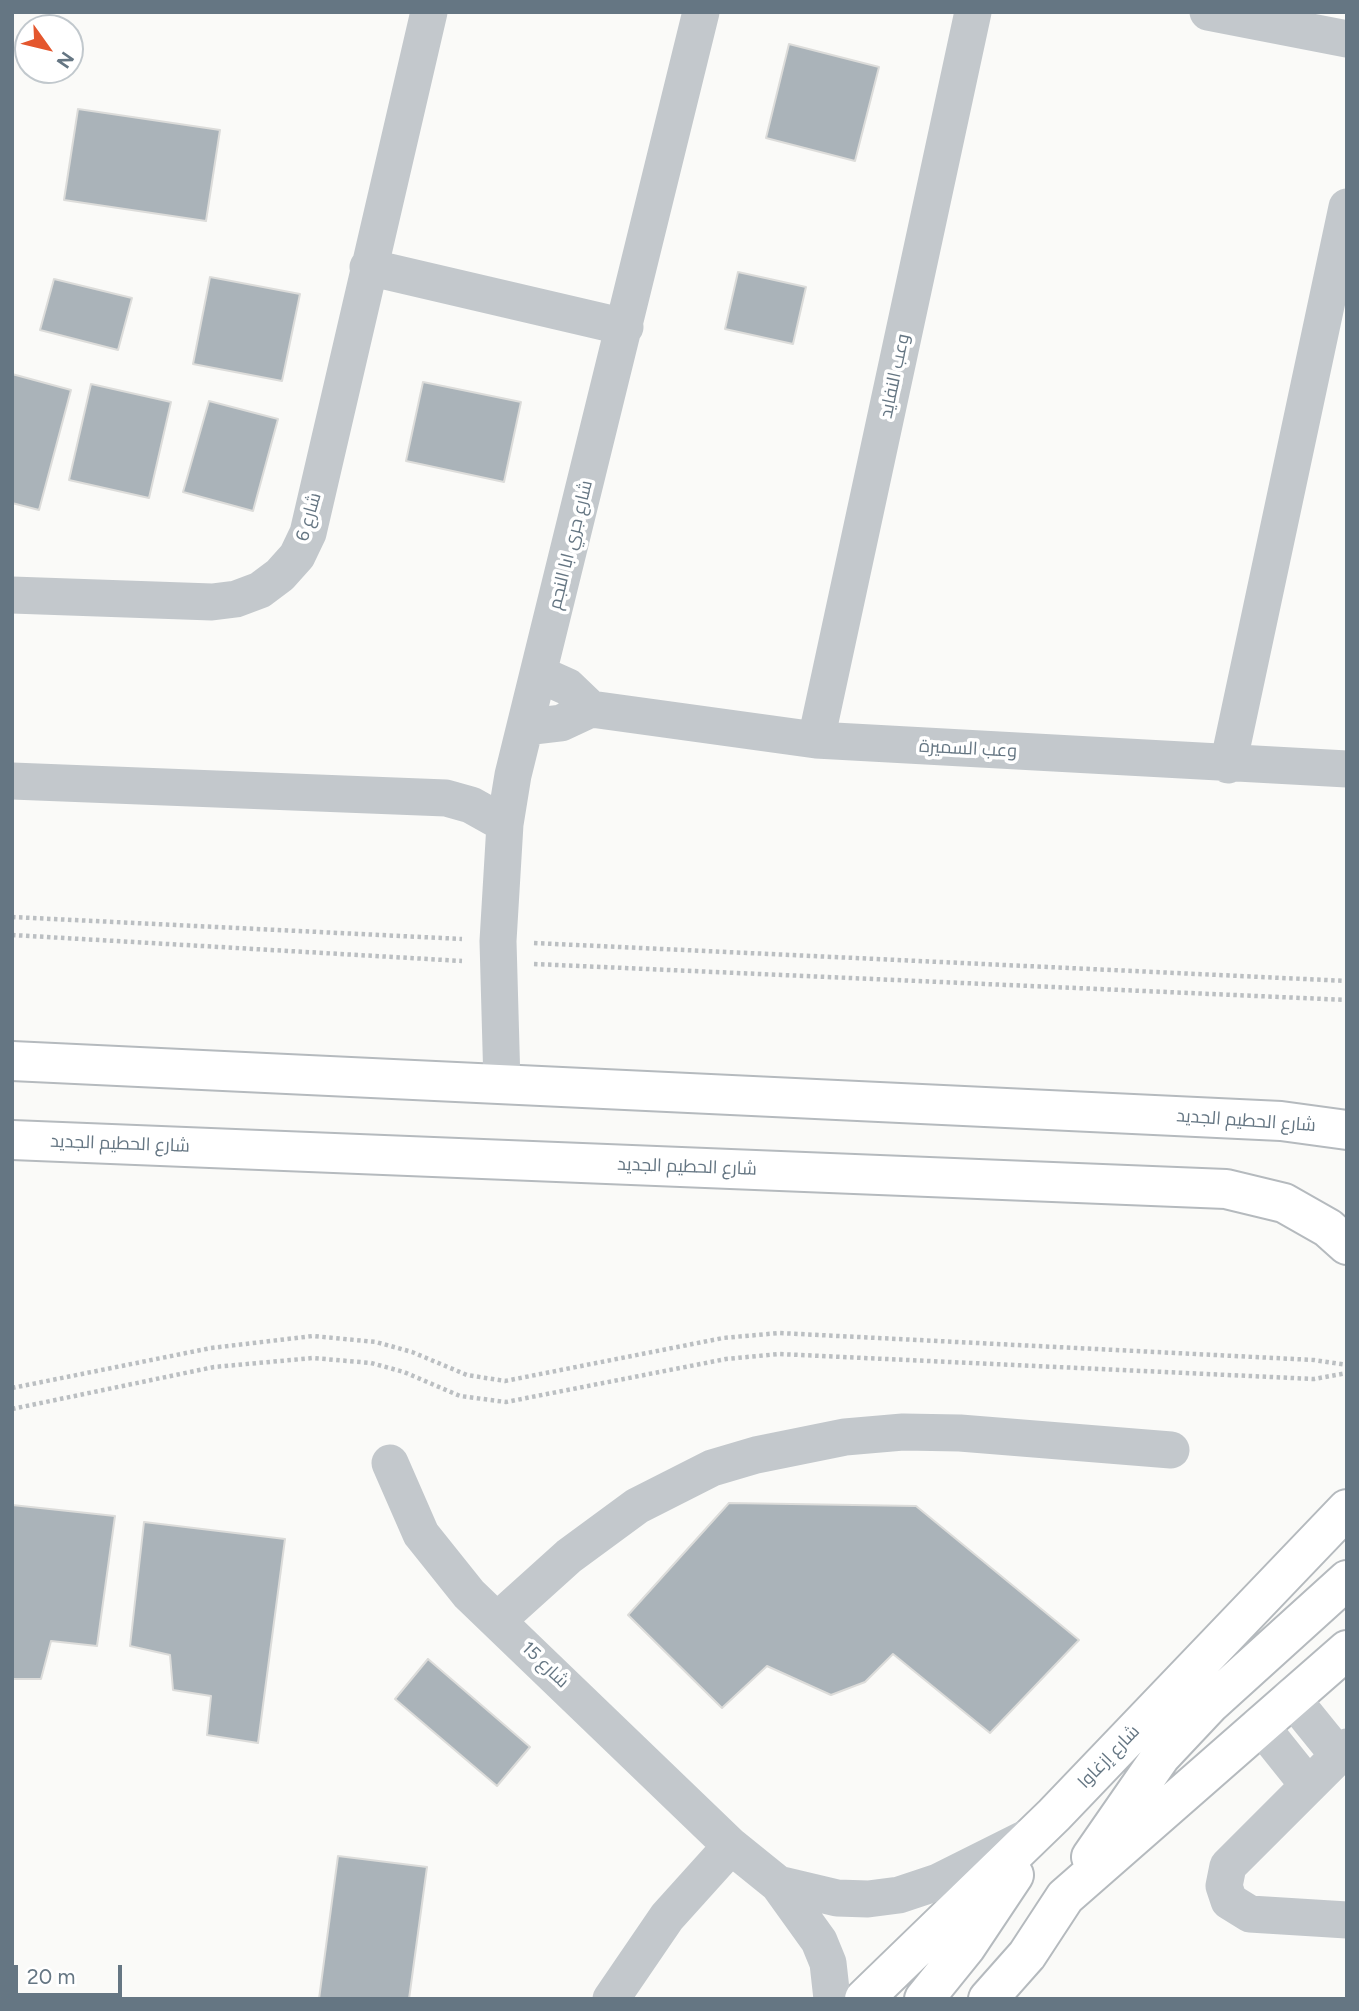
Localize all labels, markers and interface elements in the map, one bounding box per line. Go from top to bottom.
north arrow [14,14,84,84]
text: N [52,47,79,72]
street label: وعب النفايد [876,332,914,420]
street label: شارع جري ابا النجم [544,478,598,612]
street label: شارع 6 [292,490,326,544]
street label: وعب السميرة [918,736,1018,762]
street label: شارع الحطيم الجديد [1176,1105,1316,1137]
street label: شارع الحطيم الجديد [50,1131,190,1157]
street label: شارع الحطيم الجديد [617,1154,757,1180]
street label: شارع 15 [517,1637,573,1693]
street label: شارع إزغاوا [1074,1721,1144,1793]
scale bar [18,1952,126,1996]
text: 20 m [27,1964,75,1989]

